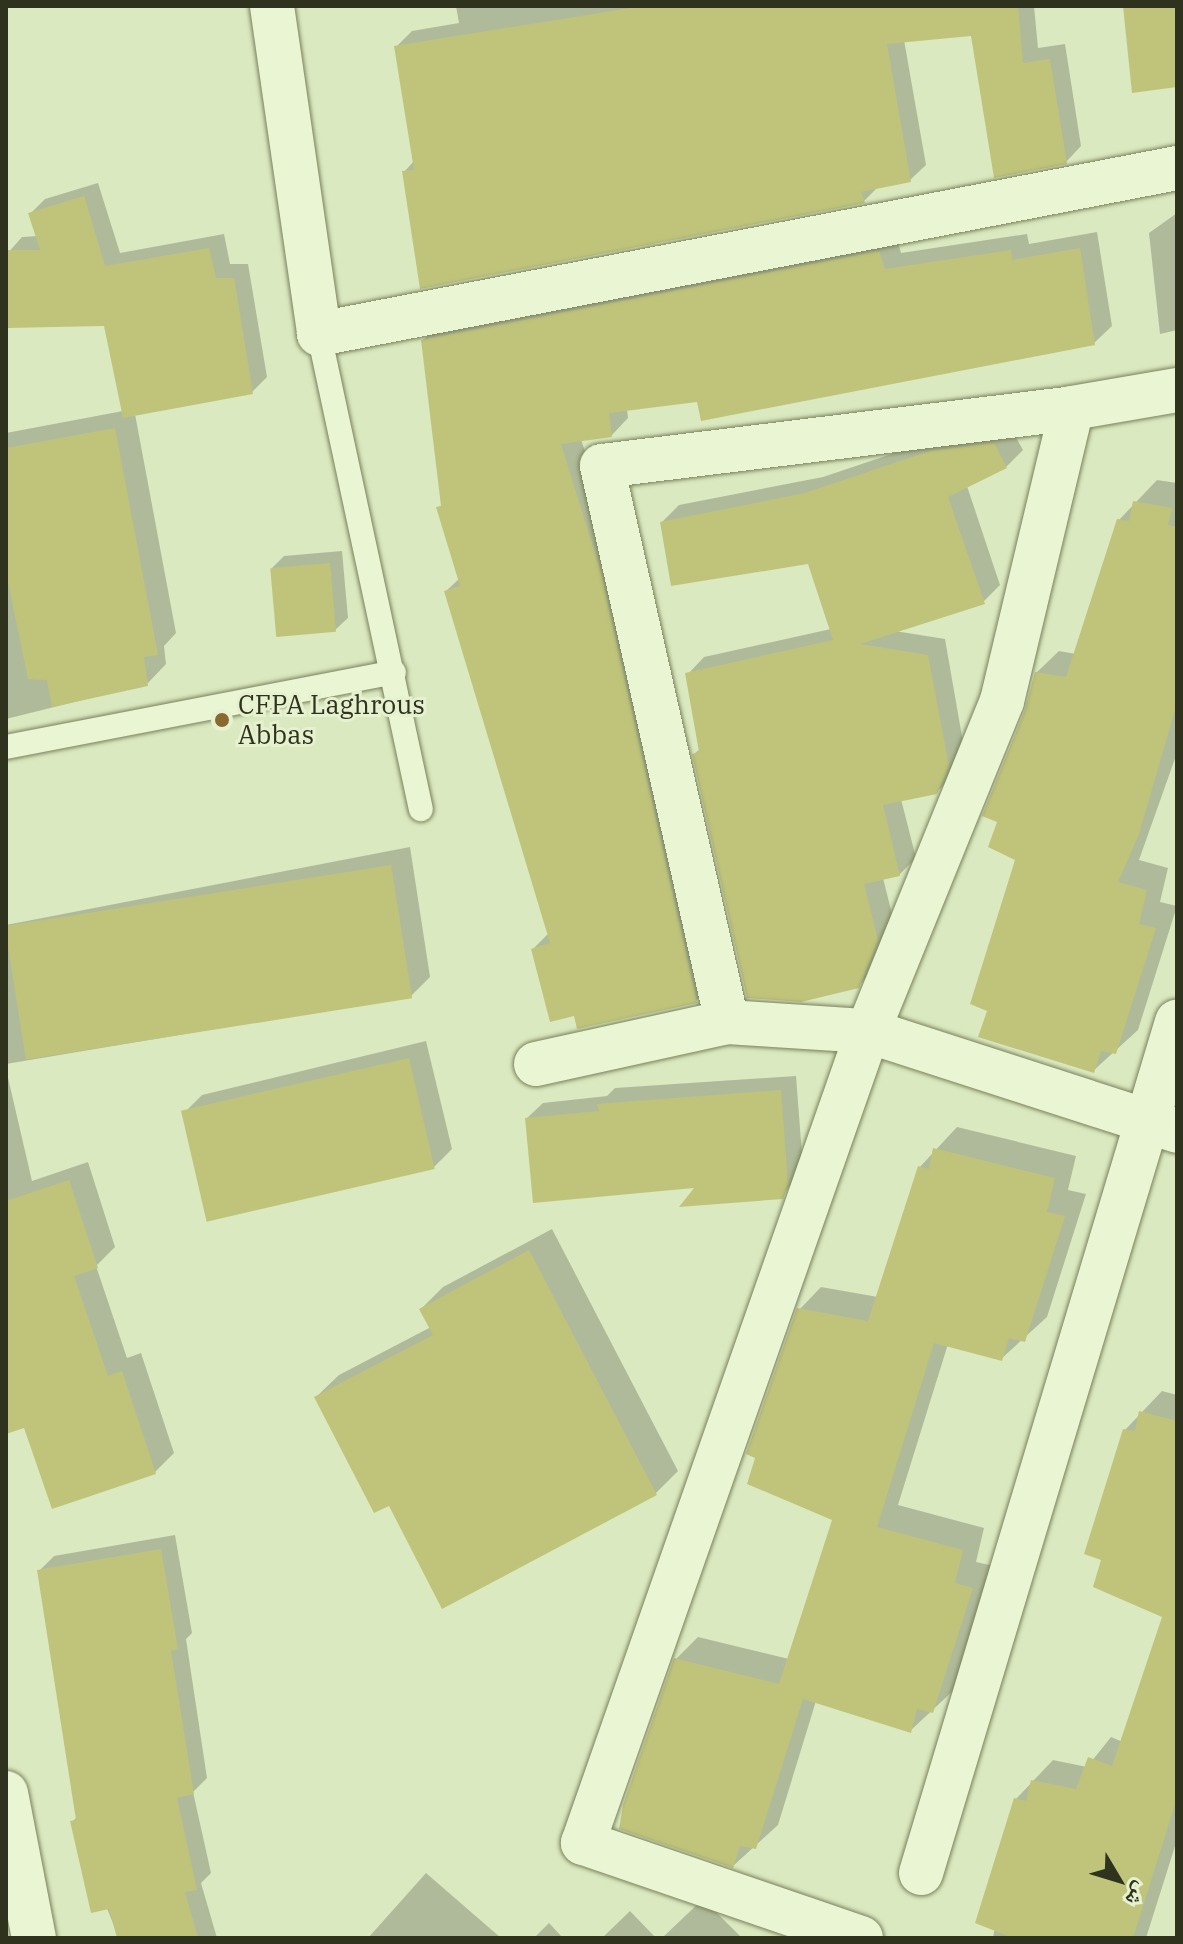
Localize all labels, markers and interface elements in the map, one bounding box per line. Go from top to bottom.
place label: CFPA Laghrous Abbas [238,689,425,750]
marker: CFPA Laghrous Abbas [213,711,231,729]
north arrow [1079,1840,1159,1920]
text: ش [1120,1877,1157,1913]

